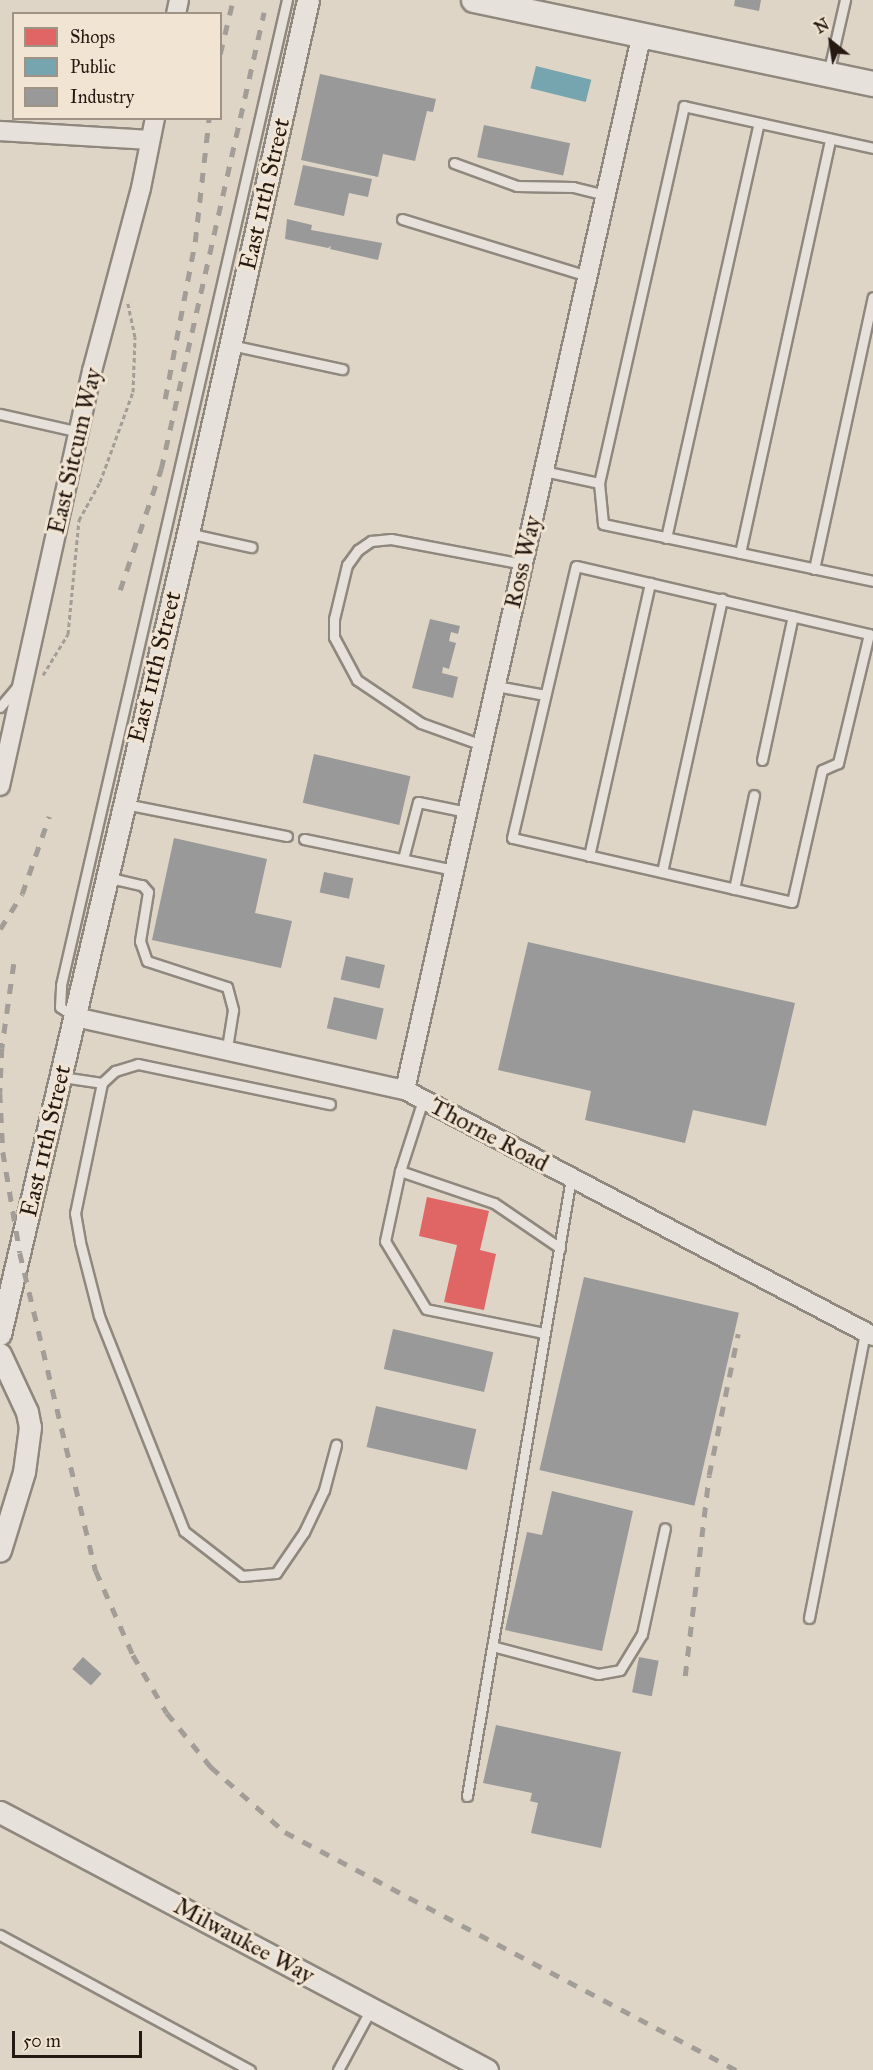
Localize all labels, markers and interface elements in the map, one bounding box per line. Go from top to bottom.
legend [12,12,222,120]
north arrow [801,12,861,72]
text: N [811,14,832,38]
text: Shops [70,26,115,48]
text: Public [70,56,116,78]
text: Industry [70,86,134,108]
street label: East 11th Street [233,115,297,273]
street label: East Sitcum Way [42,365,108,537]
street label: Ross Way [498,513,548,611]
street label: East 11th Street [122,588,188,746]
street label: East 11th Street [14,1062,78,1220]
street label: Thorne Road [425,1092,553,1178]
street label: Milwaukee Way [169,1892,319,1990]
scale bar [15,2019,146,2057]
text: 50 m [23,2030,61,2052]

